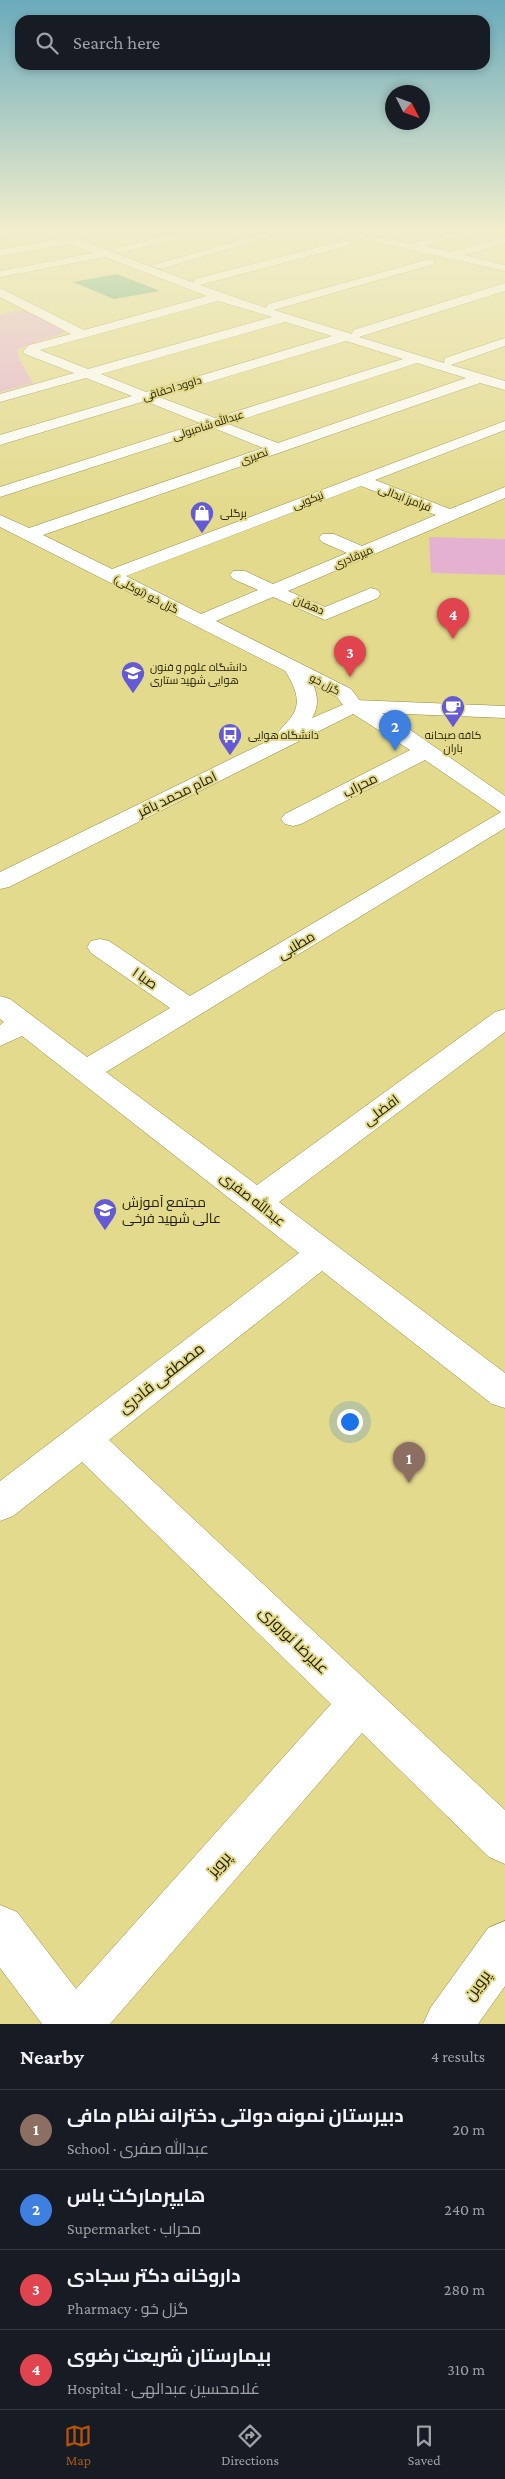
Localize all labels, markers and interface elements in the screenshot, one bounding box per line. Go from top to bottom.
search box [15,15,490,70]
icon: search [33,29,61,57]
text: Search here [73,32,160,53]
north arrow [385,85,430,130]
street label: داوود احقاقی [141,373,203,404]
street label: عبدالله شامبولی [170,406,245,443]
street label: نصیری [238,446,270,467]
street label: فرامرز ابدالی [376,482,433,515]
street label: نیکویی [291,489,326,512]
shop icon: برگلی [189,500,215,534]
place label: برگلی [220,507,247,520]
street label: میرقادری [332,543,375,572]
street label: گزل خو (توکلی) [111,572,181,617]
street label: دهقان [292,594,326,617]
pin: 4 [437,598,469,639]
pin: 3 [334,636,366,677]
school or university icon: دانشگاه علوم و فنون هوایی شهید ستاری [120,660,146,694]
place label: دانشگاه علوم و فنون هوایی شهید ستاری [150,661,247,687]
street label: گزل خو [307,671,342,698]
cafe icon: کافه صبحانه باران [440,694,466,728]
pin: 2 [379,710,411,751]
bus stop icon: دانشگاه هوایی [217,722,243,756]
place label: دانشگاه هوایی [248,729,319,742]
place label: کافه صبحانه باران [425,729,481,755]
street label: امام محمد باقر [134,768,220,822]
street label: محراب [340,770,380,800]
street label: مطلبی [275,928,317,962]
street label: صبا ۱ [129,964,161,992]
street label: افضلی [360,1091,402,1129]
street label: عبدالله صفری [217,1168,289,1229]
place label: مجتمع آموزش عالی شهید فرخی [122,1194,221,1226]
school or university icon: مجتمع آموزش عالی شهید فرخی [92,1197,118,1231]
street label: مصطفی قادری [115,1339,208,1418]
your location [337,1409,363,1435]
pin: 1 [393,1442,425,1483]
street label: علیرضا نوروزی [254,1603,332,1679]
street label: پرویز [203,1848,237,1882]
street label: پروین [460,1966,497,2005]
text: Nearby [20,2045,84,2069]
text: 4 results [431,2048,485,2065]
text: دبیرستان نمونه دولتی دخترانه نظام مافی [67,2105,404,2126]
text: 1 [33,2121,39,2138]
text: 20 m [452,2121,485,2138]
text: School · عبدالله صفری [67,2140,209,2157]
text: هایپرمارکت یاس [67,2185,205,2206]
text: 2 [32,2201,40,2218]
text: 240 m [444,2201,485,2218]
text: Supermarket · محراب [67,2220,201,2237]
text: داروخانه دکتر سجادی [67,2265,241,2286]
text: 3 [32,2281,40,2298]
text: 280 m [444,2281,485,2298]
text: Pharmacy · گزل خو [67,2300,188,2317]
text: بیمارستان شریعت رضوی [67,2345,271,2366]
text: 4 [32,2361,40,2378]
text: 310 m [447,2361,485,2378]
text: Hospital · غلامحسین عبدالهی [67,2380,260,2397]
tab: Map [64,2422,92,2468]
tab: Directions [221,2422,279,2468]
tab: Saved [408,2422,441,2468]

